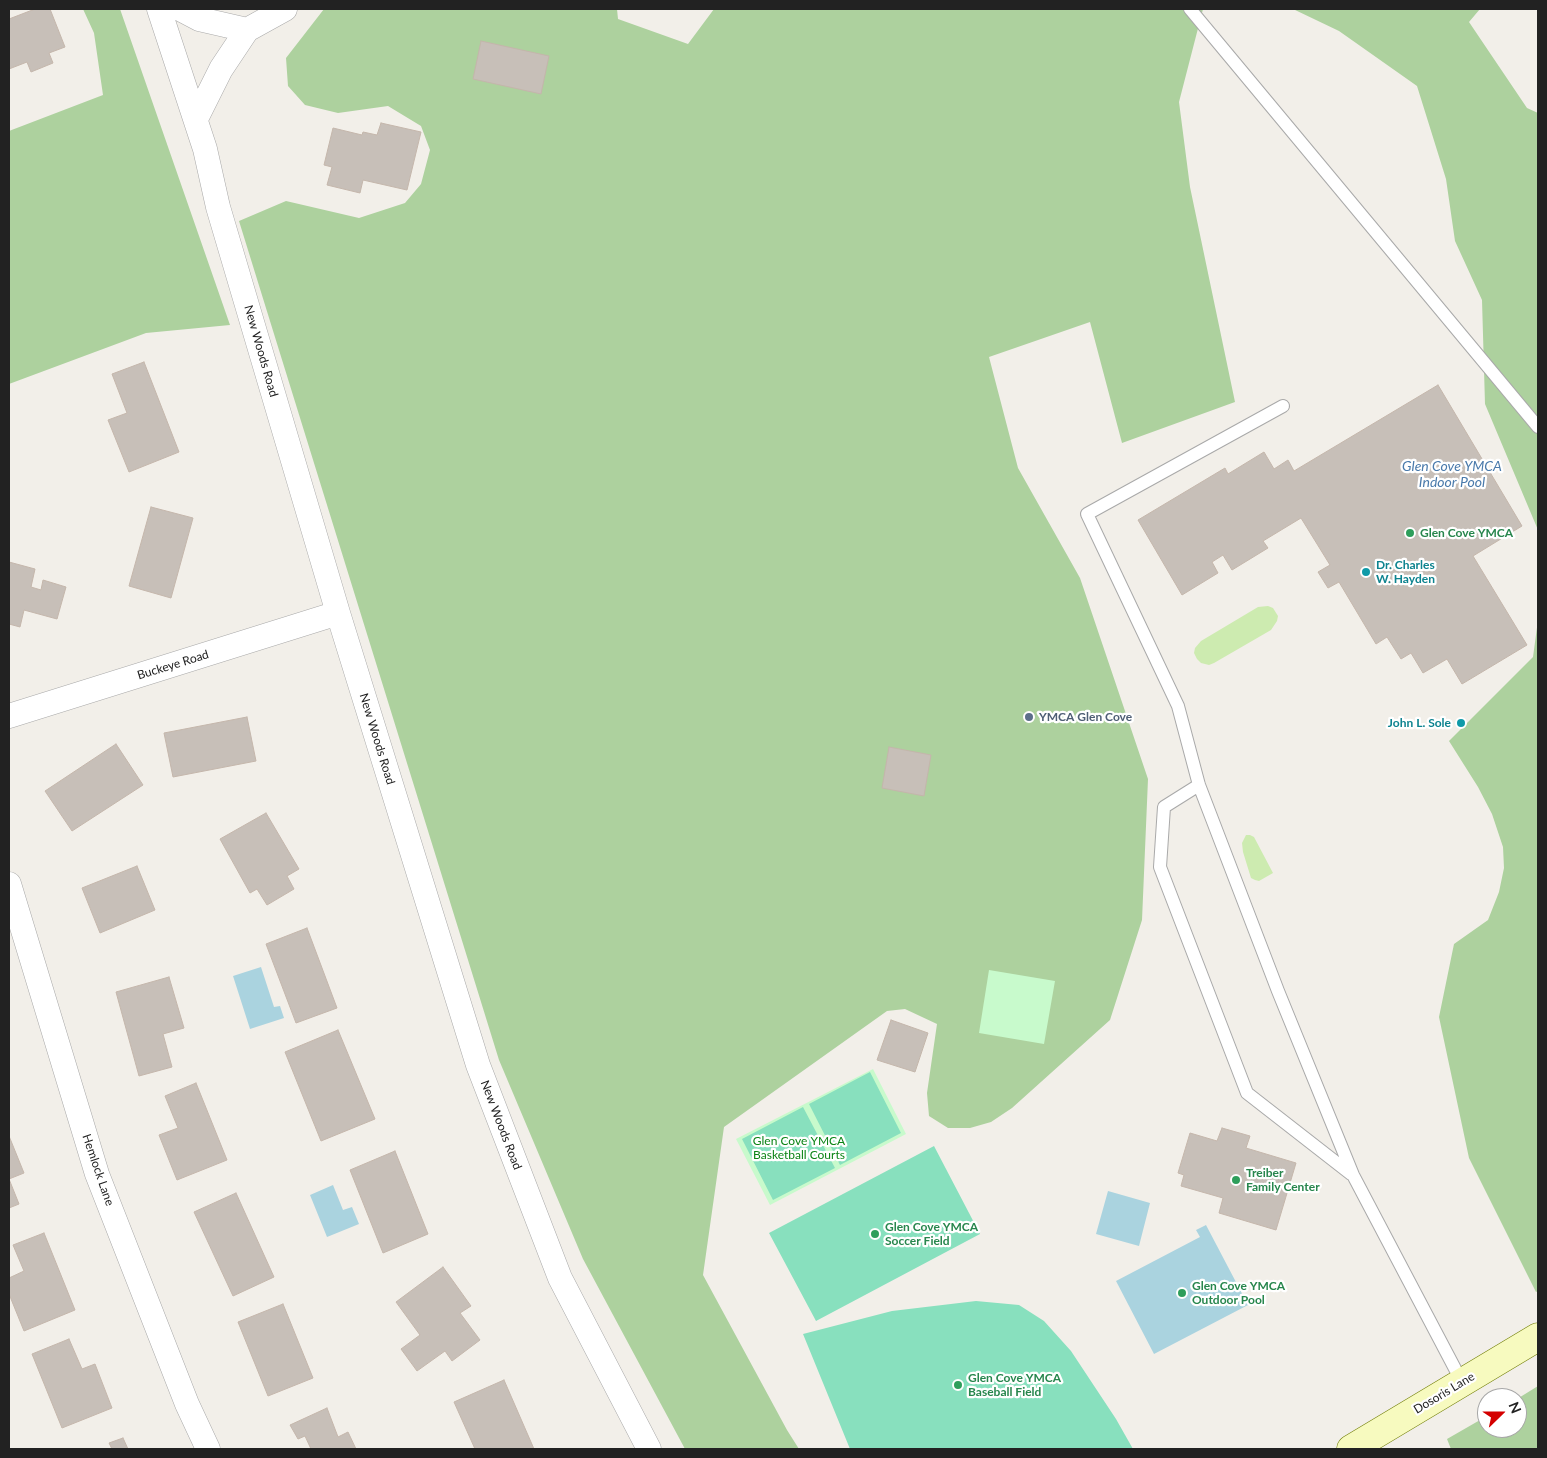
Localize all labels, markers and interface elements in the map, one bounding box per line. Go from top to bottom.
street label: New Woods Road [241,303,281,399]
water label: Glen Cove YMCA Indoor Pool [1402,458,1502,491]
place label: Glen Cove YMCA [1420,526,1513,540]
marker: Glen Cove YMCA [1404,527,1416,539]
place label: Dr. Charles W. Hayden [1376,558,1435,586]
marker: Dr. Charles W. Hayden [1360,566,1372,578]
street label: Buckeye Road [135,647,211,683]
street label: New Woods Road [356,692,398,786]
place label: YMCA Glen Cove [1039,710,1132,724]
marker: YMCA Glen Cove [1023,711,1035,723]
place label: John L. Sole [1388,716,1451,730]
marker: John L. Sole [1455,717,1467,729]
street label: New Woods Road [477,1078,525,1172]
street label: Hemlock Lane [79,1132,117,1208]
park label: Glen Cove YMCA Basketball Courts [753,1134,845,1162]
place label: Treiber Family Center [1246,1166,1320,1194]
marker: Treiber Family Center [1230,1174,1242,1186]
place label: Glen Cove YMCA Soccer Field [885,1220,978,1248]
marker: Glen Cove YMCA Soccer Field [869,1228,881,1240]
place label: Glen Cove YMCA Outdoor Pool [1192,1279,1285,1307]
marker: Glen Cove YMCA Outdoor Pool [1176,1287,1188,1299]
street label: Dosoris Lane [1411,1369,1477,1417]
place label: Glen Cove YMCA Baseball Field [968,1371,1061,1399]
marker: Glen Cove YMCA Baseball Field [952,1379,964,1391]
north arrow [1477,1388,1527,1438]
text: N [1506,1399,1525,1416]

